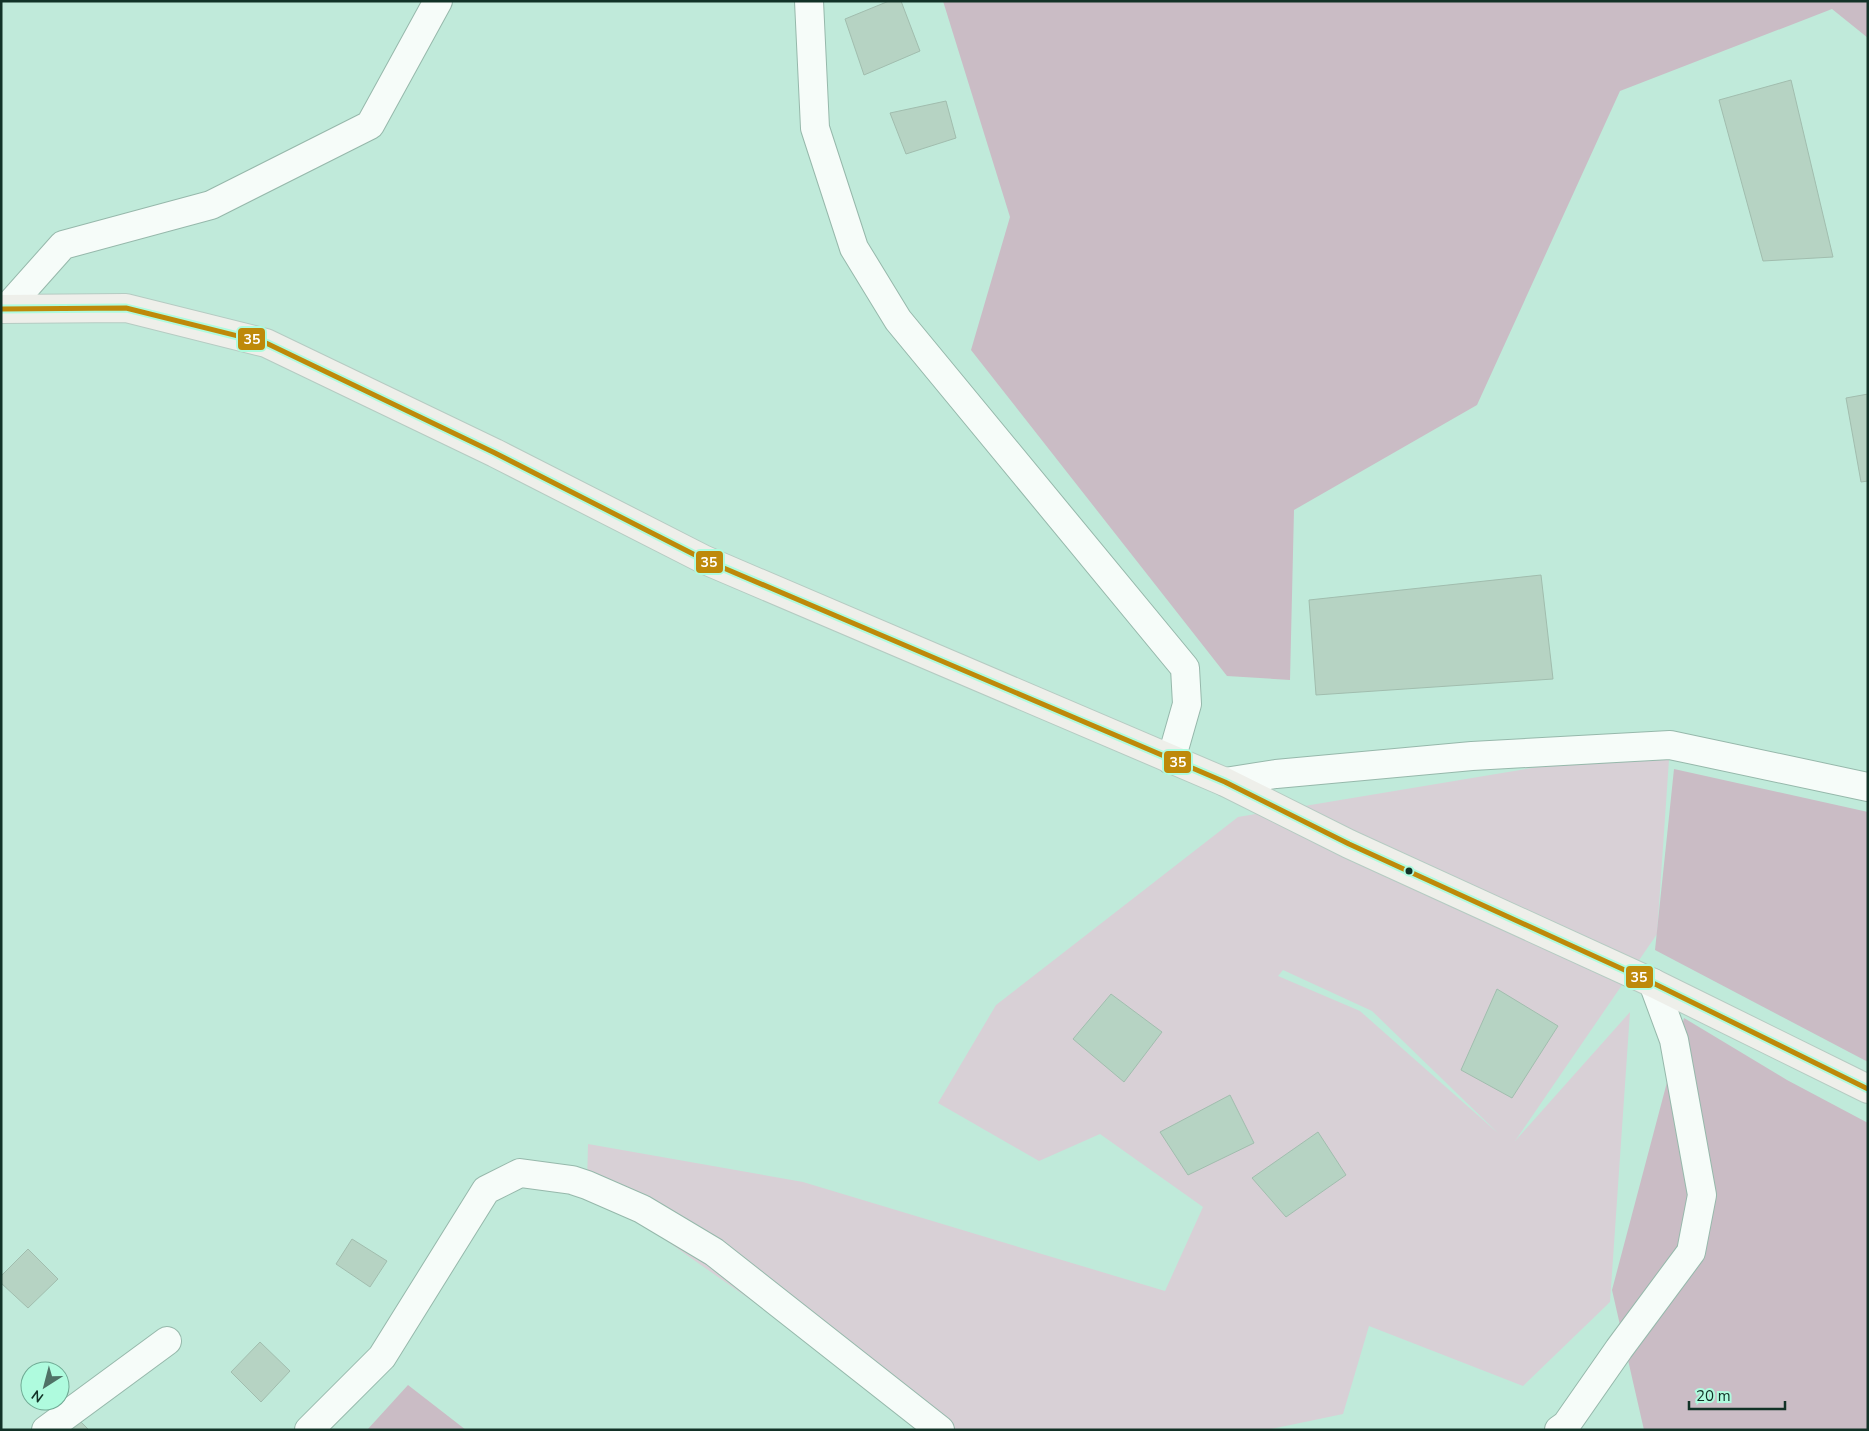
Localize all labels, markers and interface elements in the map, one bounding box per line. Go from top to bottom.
line badge: 35 [237,327,266,351]
text: 35 [244,330,260,349]
line badge: 35 [695,550,724,574]
text: 35 [701,553,717,572]
line badge: 35 [1163,750,1192,774]
text: 35 [1170,753,1186,772]
unlabelled marker [1404,866,1414,876]
line badge: 35 [1625,965,1654,989]
text: 35 [1631,968,1647,987]
north arrow [20,1361,70,1411]
scale bar [1689,1378,1785,1410]
text: N [28,1385,47,1407]
text: 20 m [1696,1386,1731,1406]

